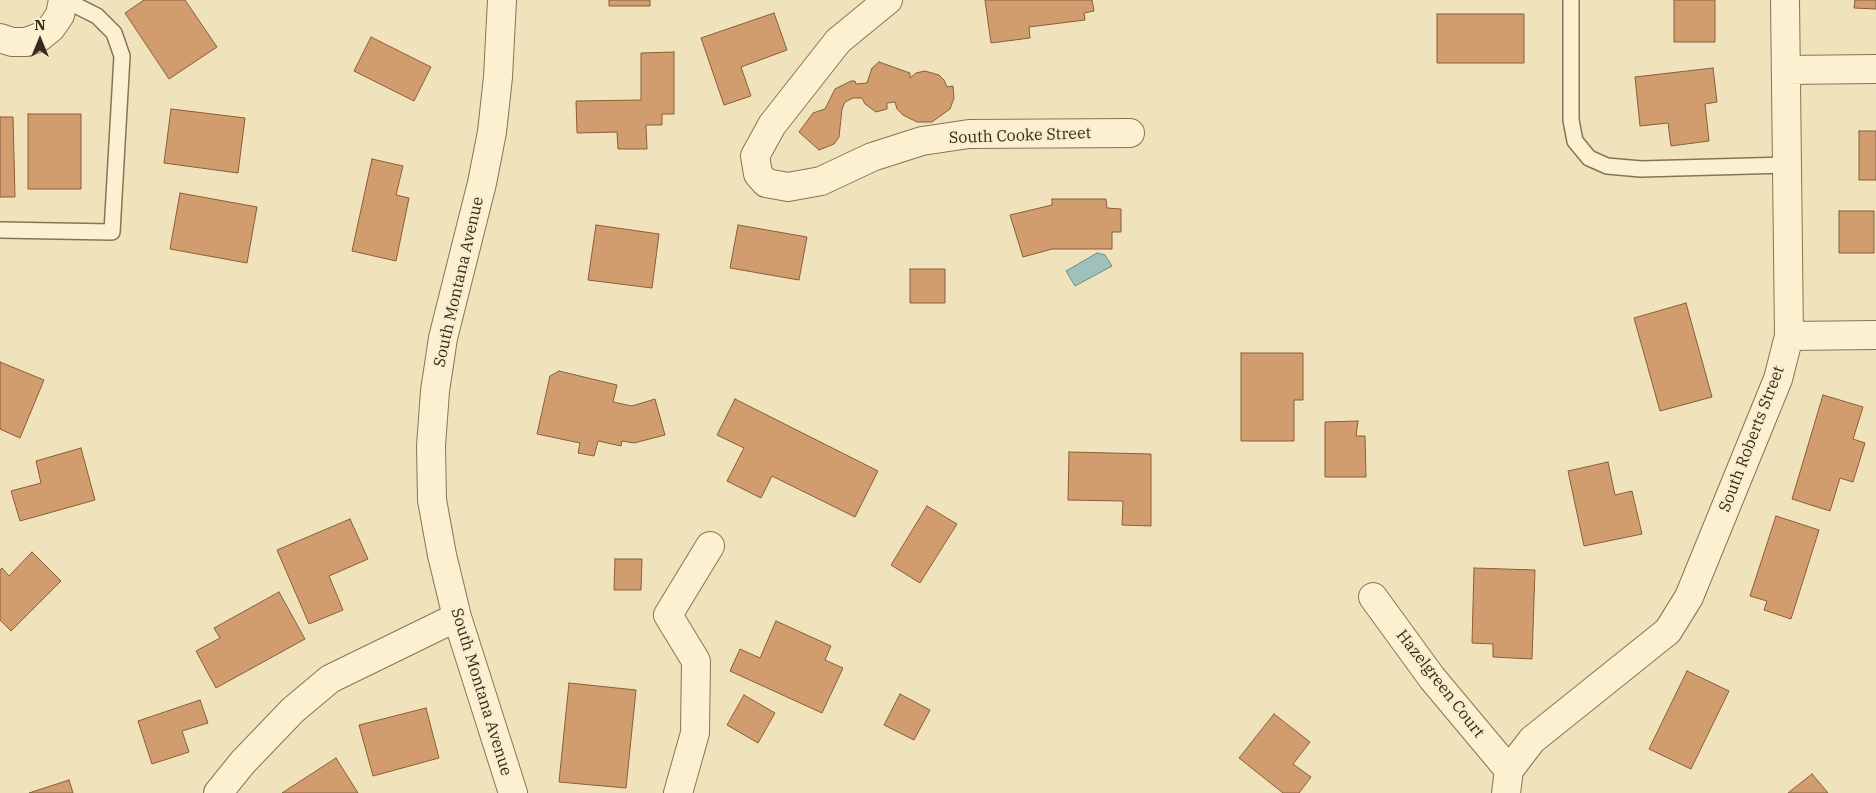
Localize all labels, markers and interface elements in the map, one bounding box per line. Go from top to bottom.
north arrow [15,15,65,65]
text: N [34,16,46,34]
street label: South Cooke Street [948,124,1092,148]
street label: South Montana Avenue [430,195,488,369]
street label: South Roberts Street [1715,363,1789,515]
street label: South Montana Avenue [446,606,516,778]
street label: Hazelgreen Court [1392,626,1488,742]

